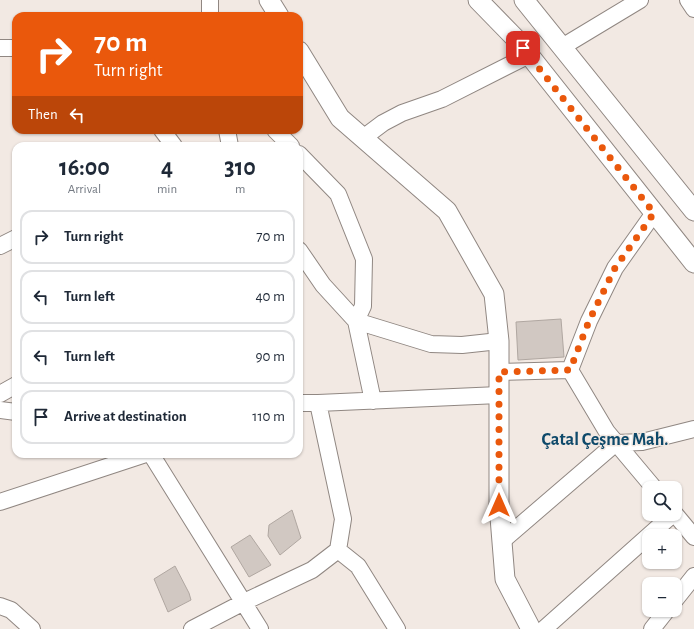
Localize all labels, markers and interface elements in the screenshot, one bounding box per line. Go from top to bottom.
icon: right [28,28,80,80]
text: 70 m [94,29,148,57]
pin [506,31,540,65]
icon: arrive [512,37,534,59]
text: Turn right [94,62,163,80]
icon: left [66,104,88,126]
text: Then [28,107,58,122]
text: 16:00 [59,156,110,180]
text: 4 [161,156,173,180]
text: 310 [224,156,256,180]
text: Arrival [68,183,101,196]
text: min [157,183,177,196]
text: m [235,183,245,196]
icon: right [30,226,52,248]
text: Turn right [64,229,123,244]
text: 70 m [256,229,285,244]
icon: left [30,286,52,308]
text: Turn left [64,289,115,304]
text: 40 m [255,289,285,304]
icon: left [30,346,52,368]
text: Turn left [64,349,115,364]
text: 90 m [256,349,285,364]
icon: arrive [30,406,52,428]
text: Arrive at destination [64,409,187,424]
text: 110 m [252,409,285,424]
district label: Çatal Çeşme Mah. [542,431,668,449]
map controls [642,481,682,617]
button: search [642,481,682,521]
position arrow [478,484,520,526]
button: + [642,529,682,569]
button: − [642,577,682,617]

